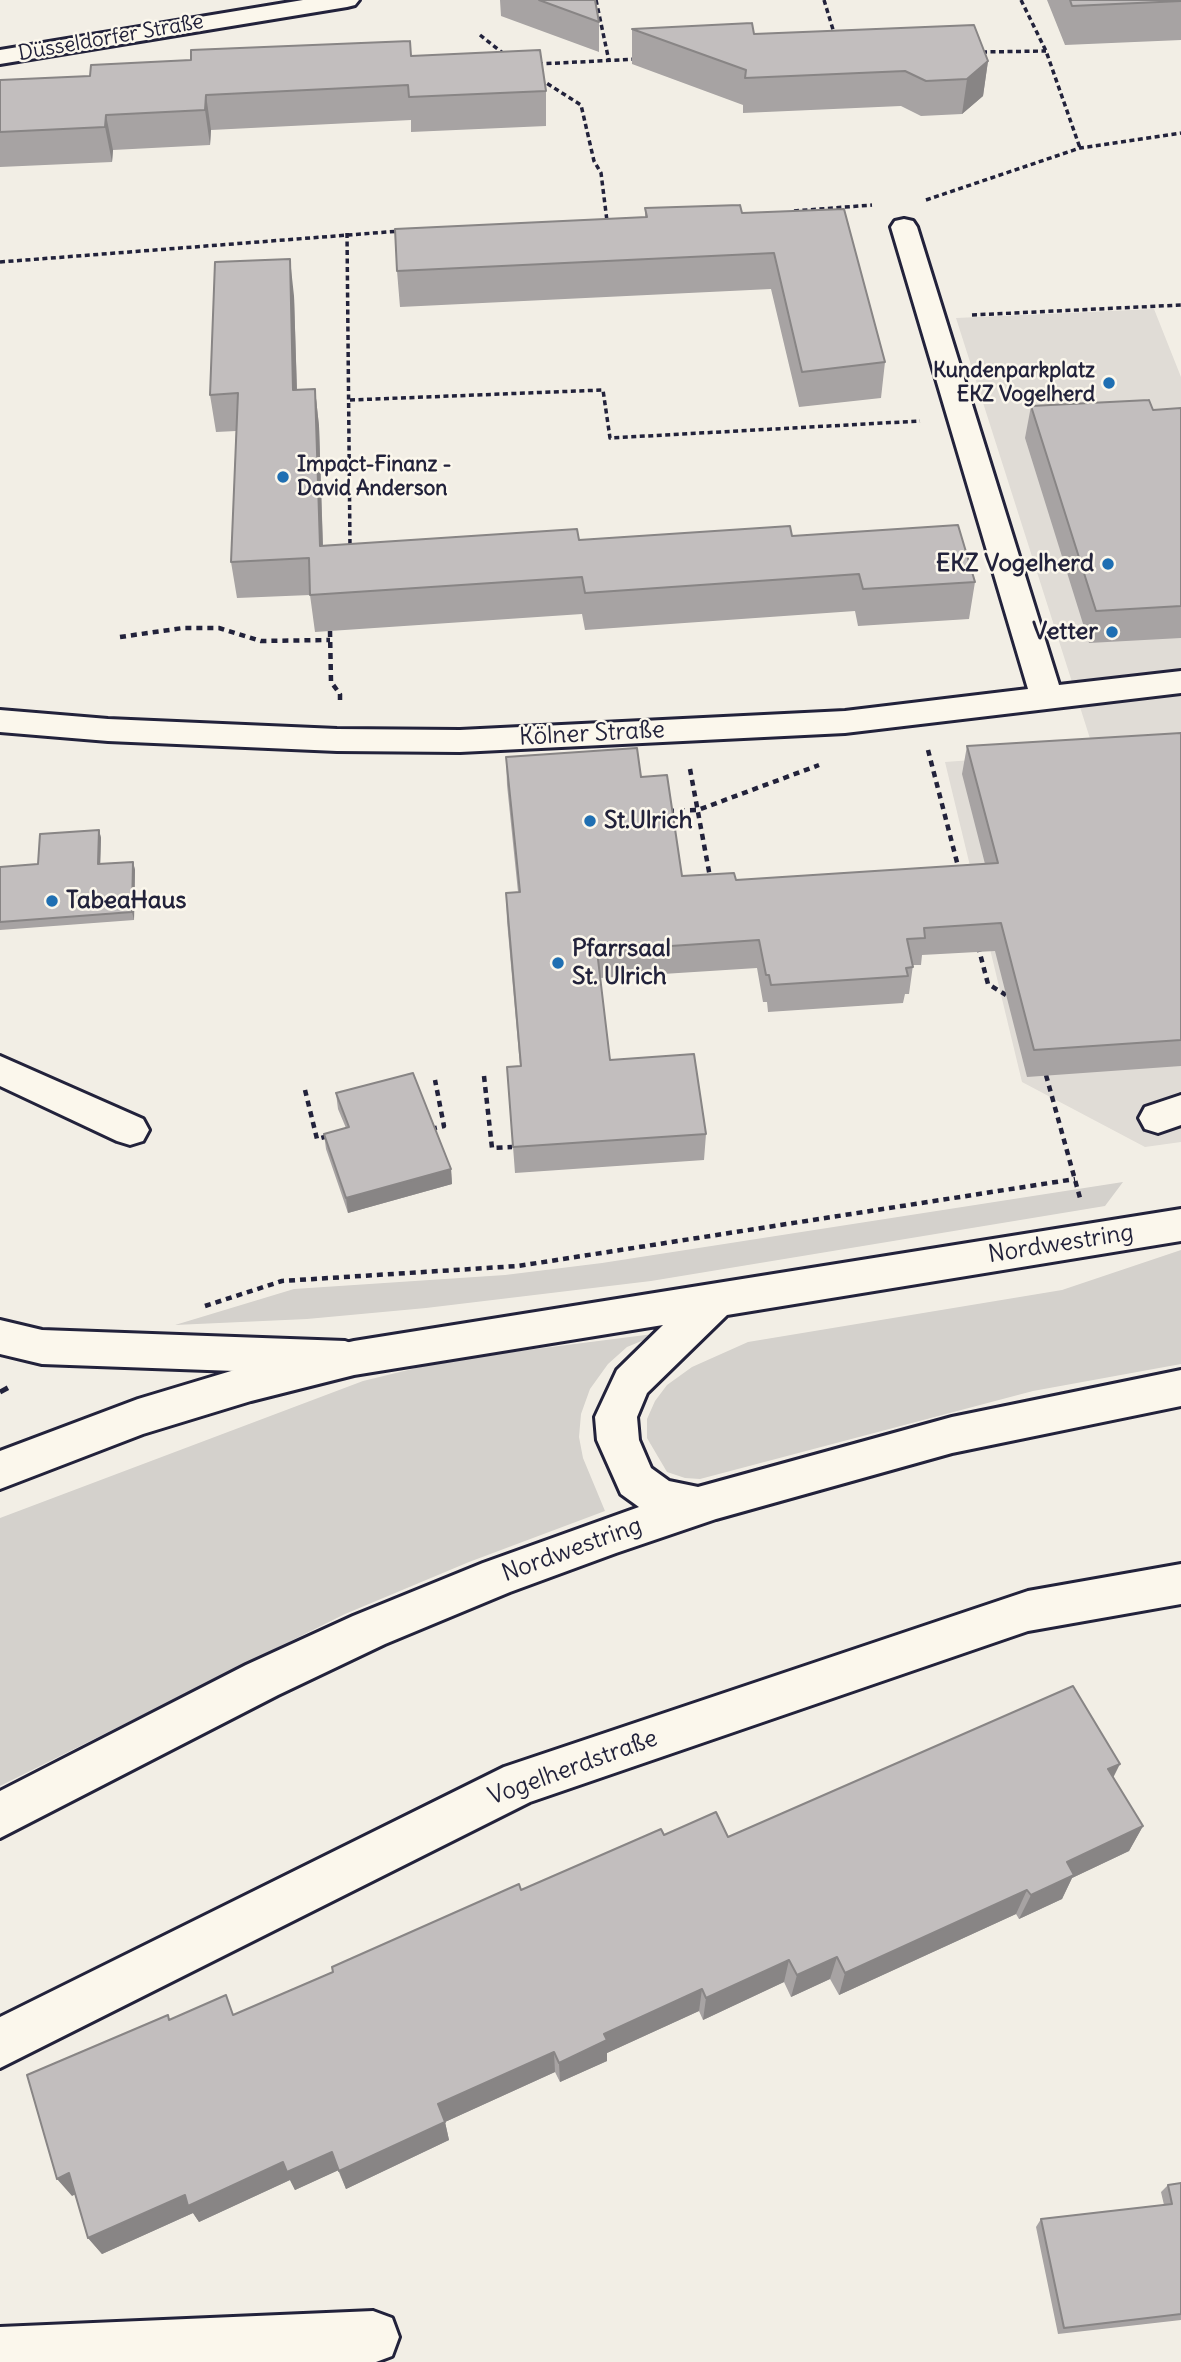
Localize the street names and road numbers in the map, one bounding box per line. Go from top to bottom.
street label: Düsseldorfer Straße [16,9,206,67]
street label: Kölner Straße [518,716,666,752]
street label: Nordwestring [986,1218,1136,1270]
street label: Nordwestring [498,1511,646,1589]
street label: Vogelherdstraße [484,1724,662,1812]

